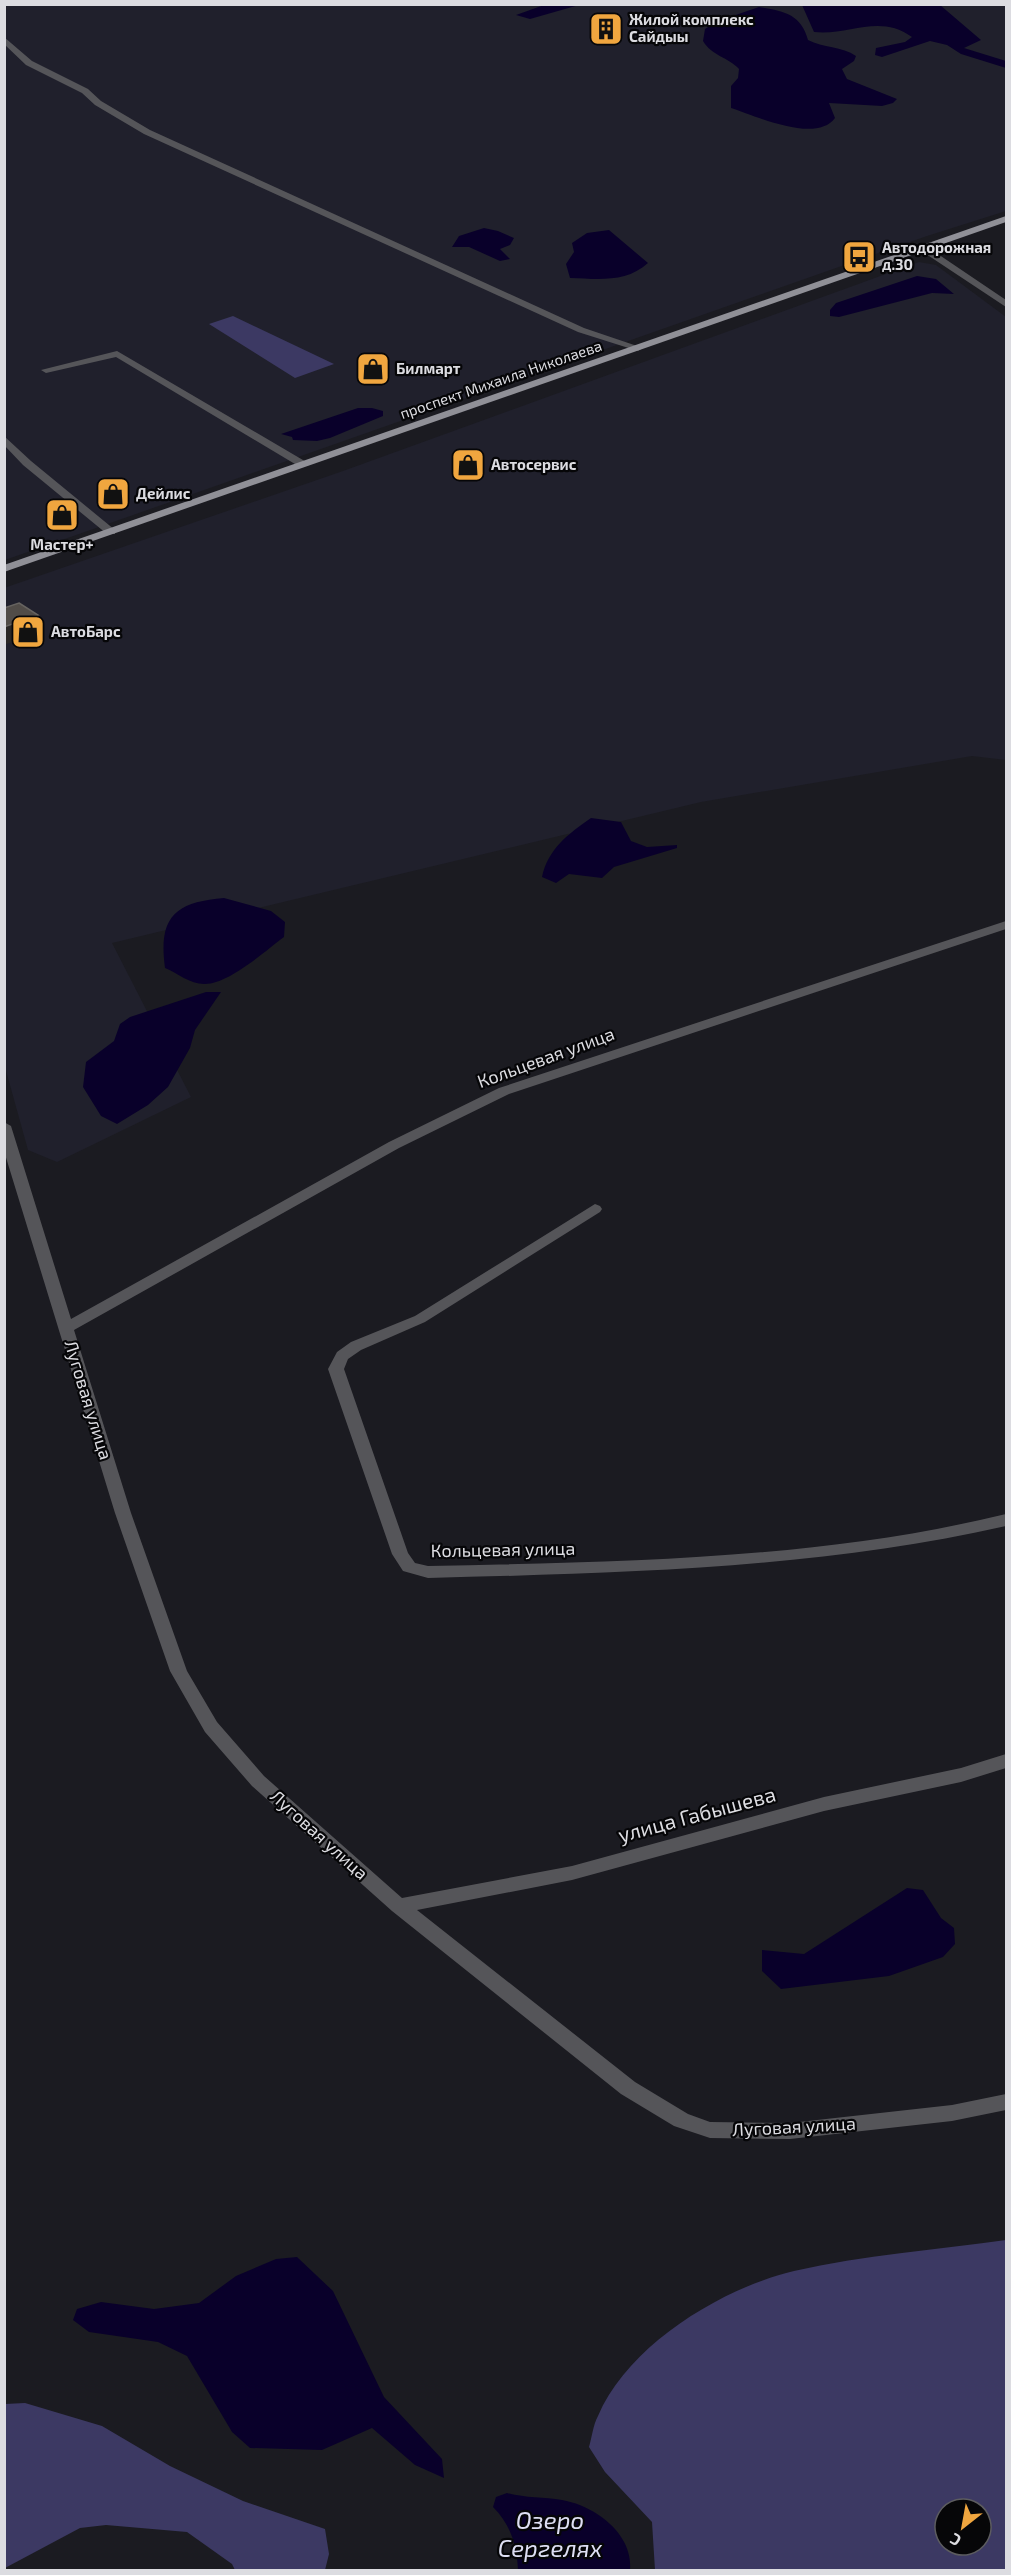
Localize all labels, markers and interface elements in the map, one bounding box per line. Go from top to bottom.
place label: Жилой комплекс Сайдыы [629,10,754,45]
building icon: Жилой комплекс Сайдыы [588,11,624,47]
place label: Автодорожная д.30 [882,238,991,273]
bus stop icon: Автодорожная д.30 [841,239,877,275]
street label: проспект Михаила Николаева [397,336,604,422]
shop icon: Билмарт [355,351,391,387]
place label: Билмарт [396,359,461,377]
shop icon: Автосервис [450,447,486,483]
place label: Автосервис [491,455,577,473]
shop icon: Дейлис [95,476,131,512]
place label: Дейлис [136,484,191,502]
shop icon: Мастер+ [44,497,80,533]
place label: Мастер+ [30,535,94,553]
shop icon: АвтоБарс [10,614,46,650]
place label: АвтоБарс [51,622,121,640]
street label: Кольцевая улица [474,1022,617,1092]
street label: Луговая улица [60,1337,118,1462]
street label: Кольцевая улица [431,1537,575,1561]
street label: улица Габышева [615,1781,778,1848]
street label: Луговая улица [266,1785,373,1884]
street label: Луговая улица [732,2112,856,2140]
north arrow [933,2497,993,2557]
water label: Озеро Сергелях [498,2505,603,2562]
text: С [946,2530,964,2551]

